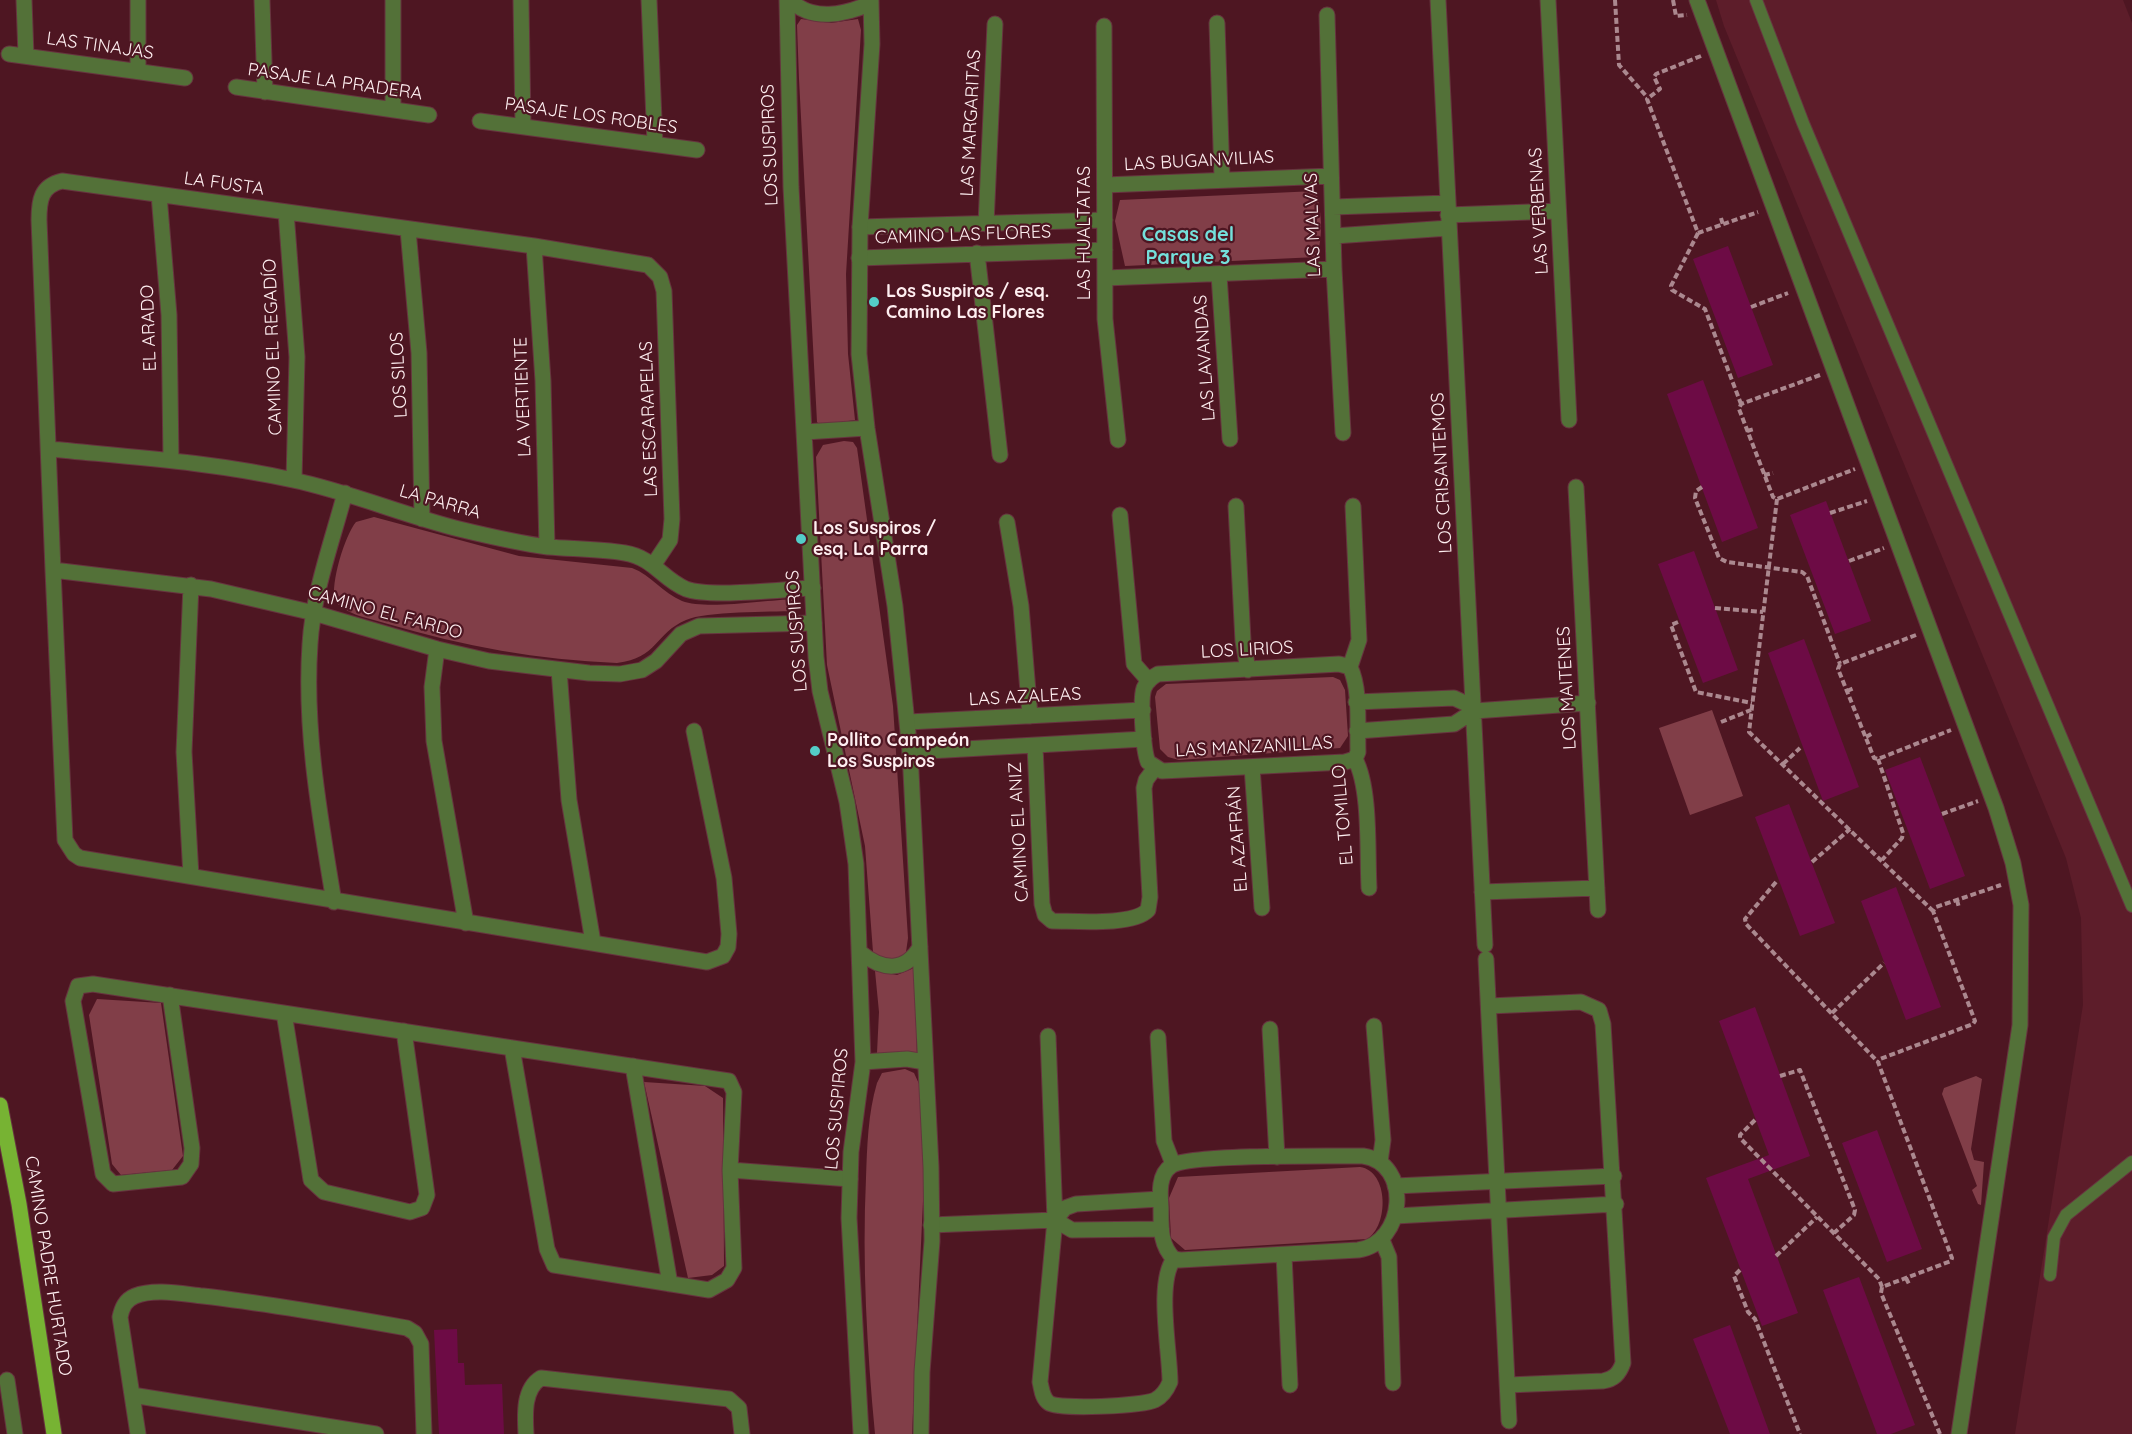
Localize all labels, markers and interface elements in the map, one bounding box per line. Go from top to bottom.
street label: LAS TINAJAS [45,28,155,64]
street label: LAS MARGARITAS [956,49,986,197]
street label: PASAJE LA PRADERA [246,59,424,105]
street label: LOS SUSPIROS [757,84,783,206]
street label: PASAJE LOS ROBLES [503,93,679,139]
street label: LAS BUGANVILIAS [1123,146,1275,176]
street label: LAS VERBENAS [1525,147,1553,275]
street label: LAS HUALTATAS [1074,166,1096,300]
street label: LA FUSTA [183,168,265,200]
street label: LAS MALVAS [1300,172,1326,278]
street label: CAMINO LAS FLORES [874,221,1052,249]
district label: Casas del Parque 3 [1142,223,1234,270]
street label: CAMINO EL REGADÍO [259,258,287,436]
place label: Los Suspiros / esq. Camino Las Flores [886,281,1049,324]
street label: EL ARADO [137,284,161,372]
street label: LAS LAVANDAS [1190,294,1220,422]
marker: Los Suspiros / esq. Camino Las Flores [867,295,881,309]
street label: LOS SILOS [386,331,412,419]
street label: LA VERTIENTE [510,337,536,457]
street label: LAS ESCARAPELAS [635,341,663,497]
street label: LOS CRISANTEMOS [1427,392,1457,554]
street label: LA PARRA [397,480,483,524]
place label: Los Suspiros / esq. La Parra [813,518,936,560]
marker: Los Suspiros / esq. La Parra [794,532,808,546]
street label: LOS SUSPIROS [782,569,812,693]
street label: CAMINO EL FARDO [305,582,465,644]
street label: LOS MAITENES [1553,626,1581,750]
street label: LOS LIRIOS [1200,637,1294,663]
street label: LAS AZALEAS [968,683,1082,711]
place label: Pollito Campeón Los Suspiros [827,730,969,772]
street label: LAS MANZANILLAS [1175,732,1333,762]
marker: Pollito Campeón Los Suspiros [808,744,822,758]
street label: CAMINO EL ANIZ [1005,761,1033,903]
street label: EL TOMILLO [1328,764,1358,866]
street label: EL AZAFRÁN [1224,785,1252,893]
street label: LOS SUSPIROS [821,1047,853,1171]
street label: CAMINO PADRE HURTADO [20,1155,76,1377]

